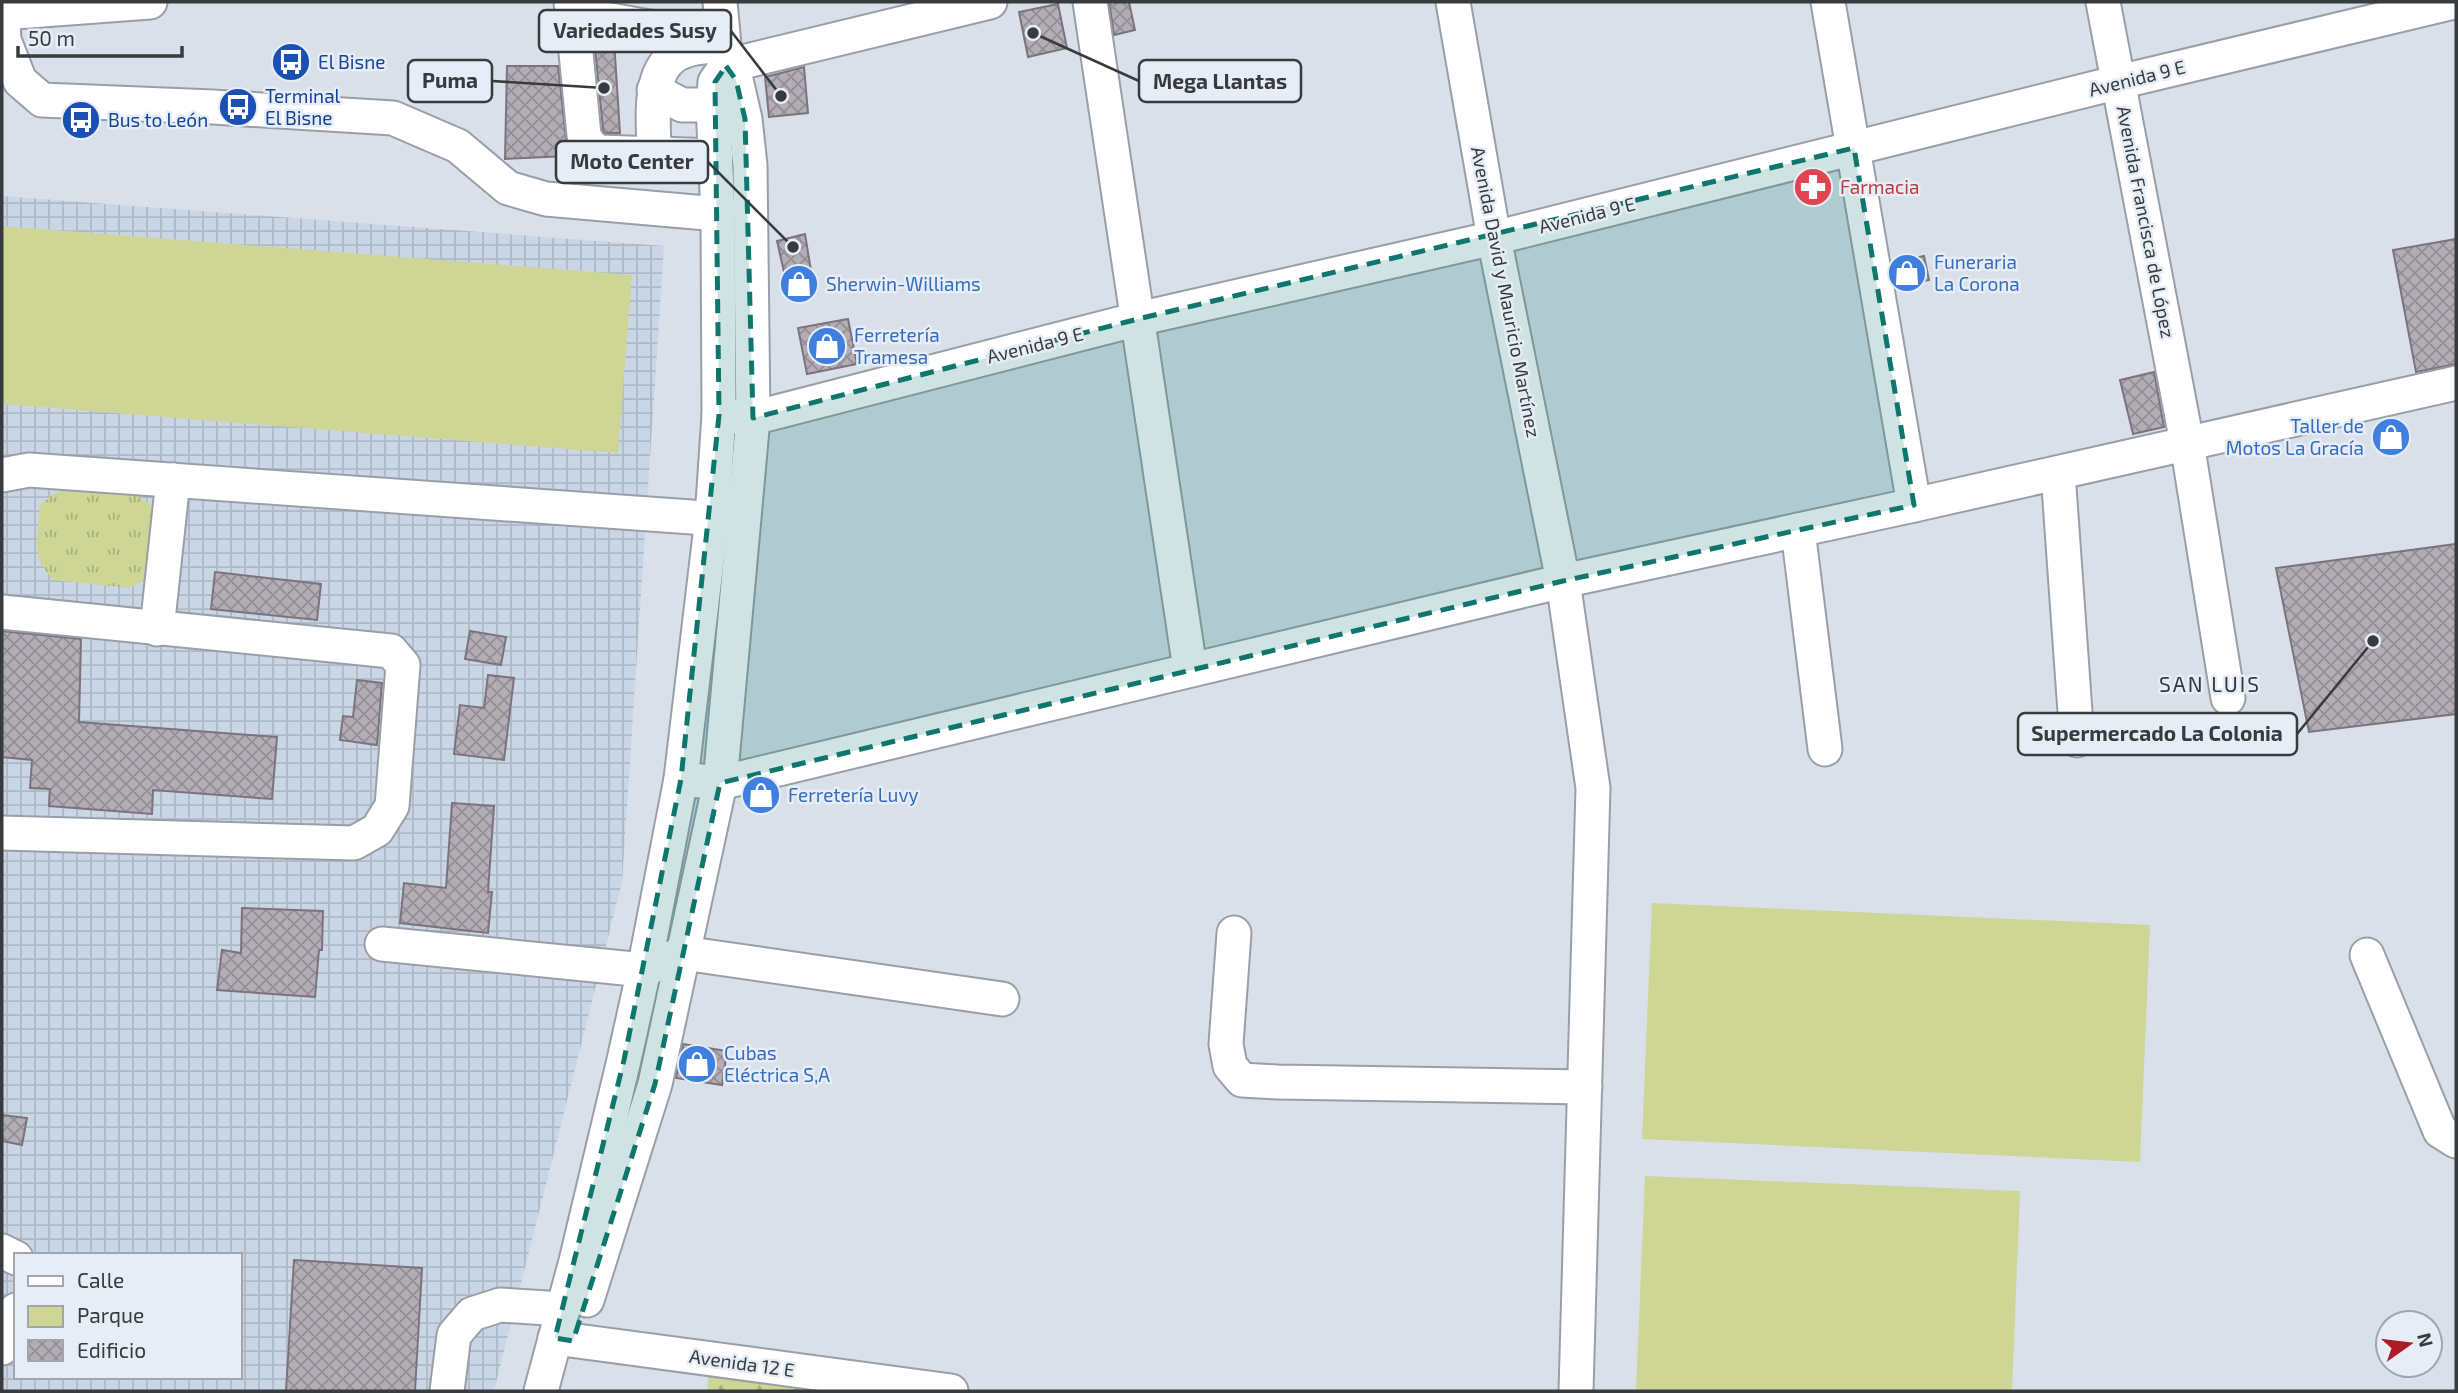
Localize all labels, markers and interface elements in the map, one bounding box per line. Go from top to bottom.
callout: Variedades Susy [539,10,731,52]
scale bar [18,14,182,58]
text: Variedades Susy [553,17,717,43]
text: 50 m [28,25,75,50]
bus stop icon: El Bisne [270,41,312,83]
place label: El Bisne [318,50,385,73]
street label: Avenida 9 E [2086,54,2188,101]
callout: Puma [408,60,492,102]
callout: Mega Llantas [1139,60,1301,102]
text: Puma [422,67,478,92]
text: Mega Llantas [1153,68,1287,93]
place label: Terminal El Bisne [265,84,341,129]
bus stop icon: Terminal El Bisne [217,86,259,128]
bus stop icon: Bus to León [60,99,102,141]
street label: Avenida Francisca de López [2113,104,2180,340]
place label: Bus to León [108,108,208,131]
callout: Moto Center [556,141,708,183]
street label: Avenida David y Mauricio Martínez [1467,144,1546,439]
text: Moto Center [570,148,694,173]
pharmacy icon: Farmacia [1792,166,1834,208]
place label: Farmacia [1840,175,1919,198]
street label: Avenida 9 E [1536,191,1638,238]
place label: Funeraria La Corona [1934,250,2020,295]
shop icon: Funeraria La Corona [1886,252,1928,294]
shop icon: Sherwin-Williams [778,263,820,305]
place label: Sherwin-Williams [826,272,981,295]
street label: Avenida 9 E [984,321,1086,368]
place label: Ferretería Tramesa [854,323,940,368]
shop icon: Ferretería Tramesa [806,325,848,367]
place label: Taller de Motos La Gracía [2226,414,2364,459]
shop icon: Taller de Motos La Gracía [2370,416,2412,458]
district label: SAN LUIS [2159,671,2261,696]
callout: Supermercado La Colonia [2018,713,2297,755]
text: Supermercado La Colonia [2031,720,2283,745]
shop icon: Ferretería Luvy [740,774,782,816]
place label: Ferretería Luvy [788,783,919,806]
place label: Cubas Eléctrica S,A [724,1041,830,1086]
shop icon: Cubas Eléctrica S,A [676,1043,718,1085]
legend [14,1253,242,1379]
text: Calle [77,1267,124,1292]
text: Parque [77,1302,144,1327]
north arrow [2374,1309,2444,1379]
text: N [2413,1330,2439,1349]
text: Edificio [77,1337,146,1362]
street label: Avenida 12 E [688,1344,796,1381]

